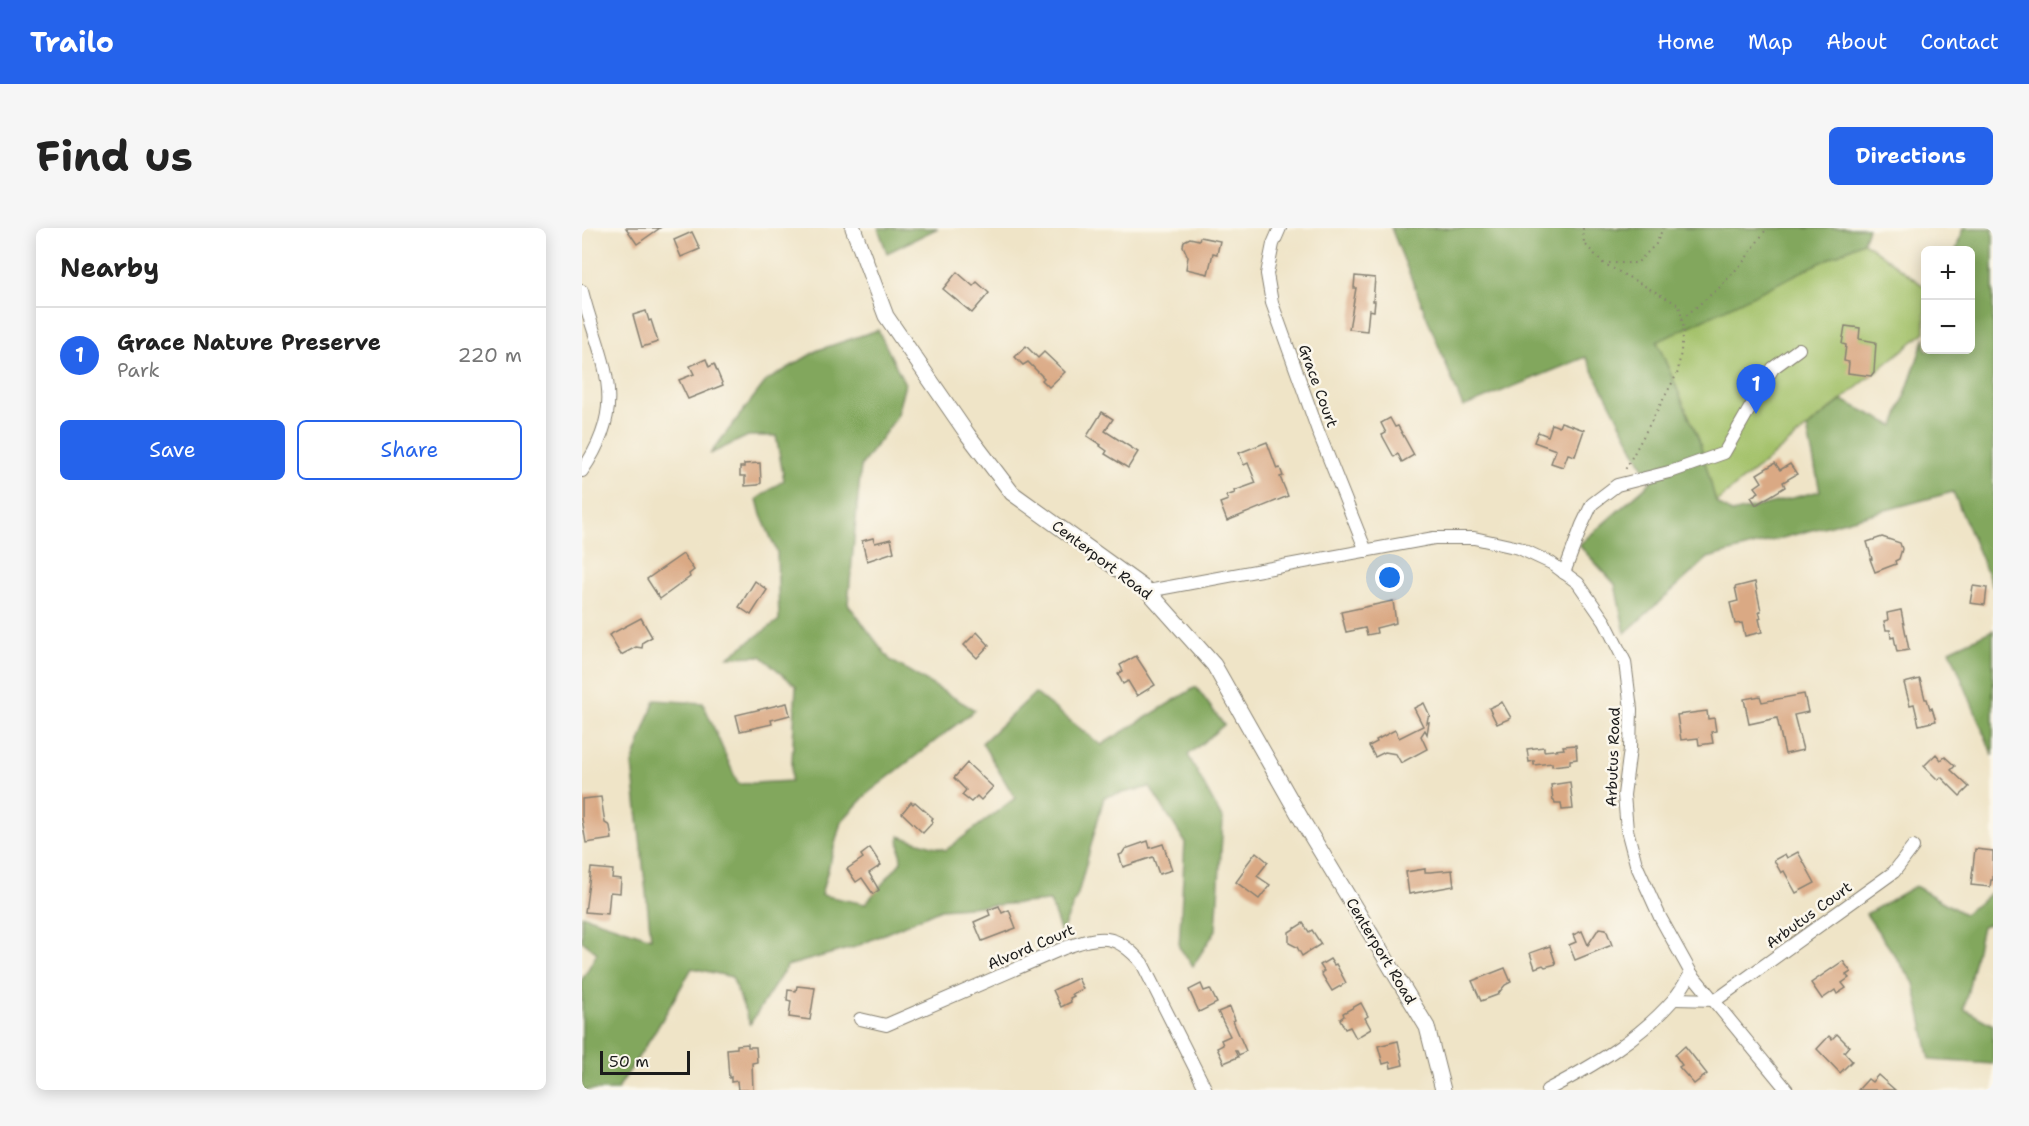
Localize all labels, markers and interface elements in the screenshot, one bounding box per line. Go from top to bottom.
text: Trailo [30,23,114,61]
text: Home [1657,28,1715,56]
text: Map [1748,28,1793,56]
text: About [1826,28,1887,56]
text: Contact [1920,28,1999,56]
button: Directions [1829,127,1993,185]
text: Find us [36,128,193,184]
map controls [1921,246,1975,354]
button: + [1921,246,1975,300]
text: Nearby [60,250,159,285]
button: − [1921,300,1975,354]
text: Grace Nature Preserve [117,328,381,357]
text: 1 [75,342,84,368]
text: 220 m [458,342,522,368]
street label: Grace Court [1294,342,1342,430]
text: Park [117,357,160,383]
pin: 1 [1736,364,1776,414]
button: Save [60,420,285,480]
button: Share [297,420,522,480]
street label: Centerport Road [1048,516,1157,605]
your location [1375,563,1404,592]
street label: Arbutus Road [1601,706,1625,807]
street label: Arbutus Court [1762,877,1856,953]
street label: Centerport Road [1341,894,1421,1008]
street label: Alvord Court [984,920,1078,974]
scale bar [600,1048,690,1076]
text: 50 m [609,1051,649,1072]

